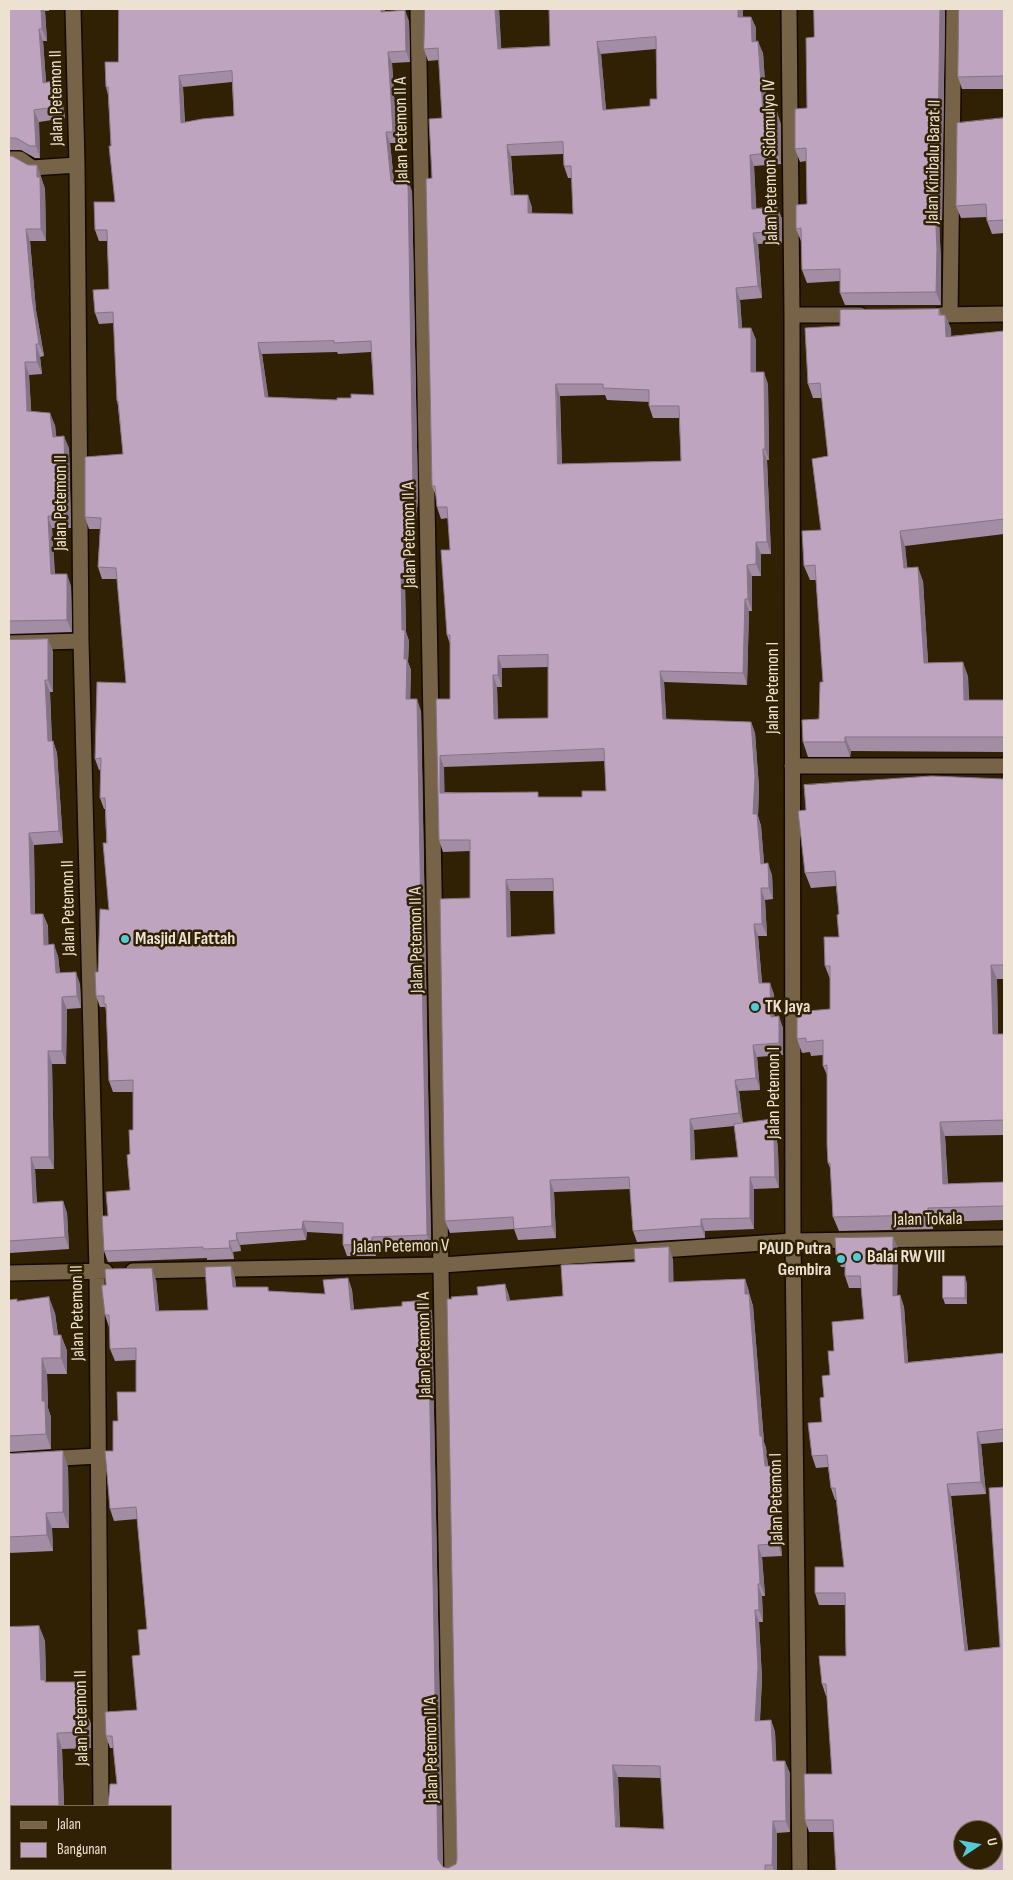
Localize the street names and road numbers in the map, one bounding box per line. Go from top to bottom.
street label: Jalan Petemon II [45,50,69,146]
street label: Jalan Petemon II A [390,77,414,183]
street label: Jalan Petemon Sidomulyo IV [759,79,783,245]
street label: Jalan Kinibalu Barat II [922,100,946,224]
street label: Jalan Petemon II [50,455,72,551]
street label: Jalan Petemon II A [398,482,422,588]
street label: Jalan Petemon I [762,642,784,734]
street label: Jalan Petemon II [57,860,81,956]
street label: Jalan Petemon II A [405,887,429,993]
street label: Jalan Petemon I [763,1047,785,1139]
street label: Jalan Tokala [893,1209,963,1231]
street label: Jalan Petemon V [353,1235,449,1259]
street label: Jalan Petemon II [66,1265,90,1361]
street label: Jalan Petemon II A [413,1292,437,1398]
street label: Jalan Petemon I [765,1453,789,1545]
street label: Jalan Petemon II [70,1670,94,1766]
street label: Jalan Petemon II A [420,1697,444,1803]

